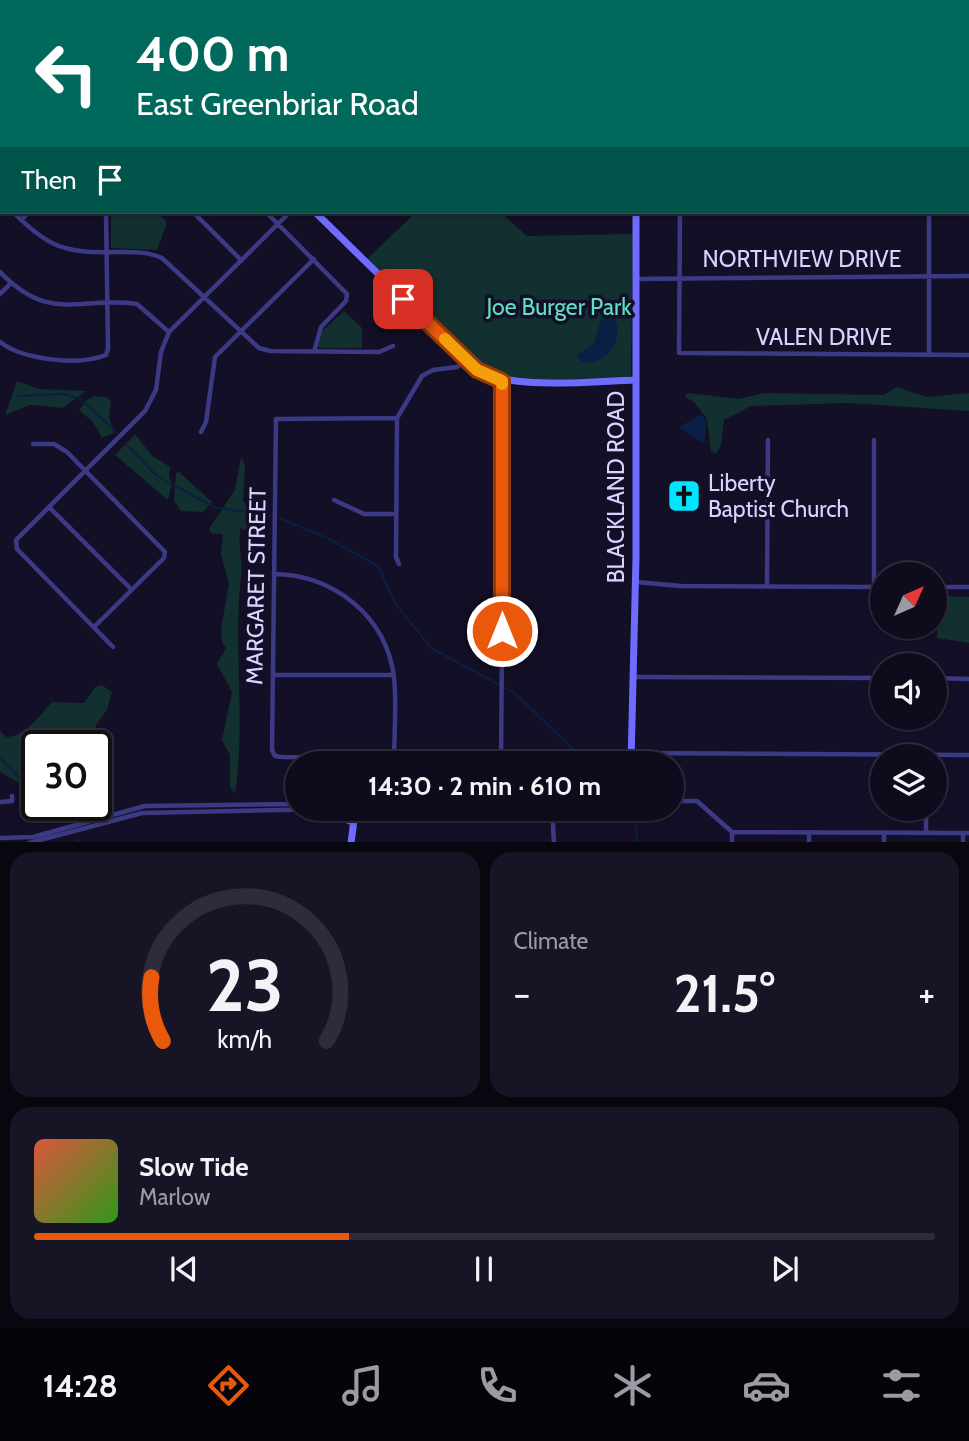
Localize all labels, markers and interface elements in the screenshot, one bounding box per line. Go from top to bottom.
text: 400 m [136,24,289,83]
icon: left [21,28,112,119]
text: East Greenbriar Road [136,84,419,123]
icon: arrive [91,161,129,199]
text: Then [21,164,77,196]
street label: NORTHVIEW DRIVE [703,245,901,273]
pin [373,269,433,329]
icon: arrive [384,280,422,318]
park label: Joe Burger Park [485,293,632,321]
street label: VALEN DRIVE [756,323,892,351]
street label: BLACKLAND ROAD [602,391,630,583]
place label: Liberty Baptist Church [708,469,849,523]
church icon: Liberty Baptist Church [665,477,703,515]
street label: MARGARET STREET [240,487,272,685]
north arrow [870,562,947,639]
map controls [870,562,947,821]
position arrow [465,594,539,668]
button: sound [870,653,947,730]
speed limit sign: 30 [21,730,112,821]
button: layers [870,744,947,821]
text: 14:30 · 2 min · 610 m [368,770,601,802]
text: Climate [514,927,588,955]
text: 23 [206,941,284,1029]
text: 21.5° [674,962,775,1025]
text: − [514,970,530,1017]
text: + [918,970,935,1017]
text: km/h [217,1023,272,1053]
text: Slow Tide [139,1151,249,1183]
text: Marlow [139,1183,210,1211]
icon: previous [165,1250,203,1288]
icon: pause [465,1250,503,1288]
icon: next [766,1250,804,1288]
icon: directions [204,1361,253,1410]
icon: music [338,1361,387,1410]
icon: phone [473,1361,522,1410]
icon: climate [608,1361,657,1410]
icon: car [742,1361,791,1410]
icon: filters [877,1361,926,1410]
text: 14:28 [43,1366,118,1405]

